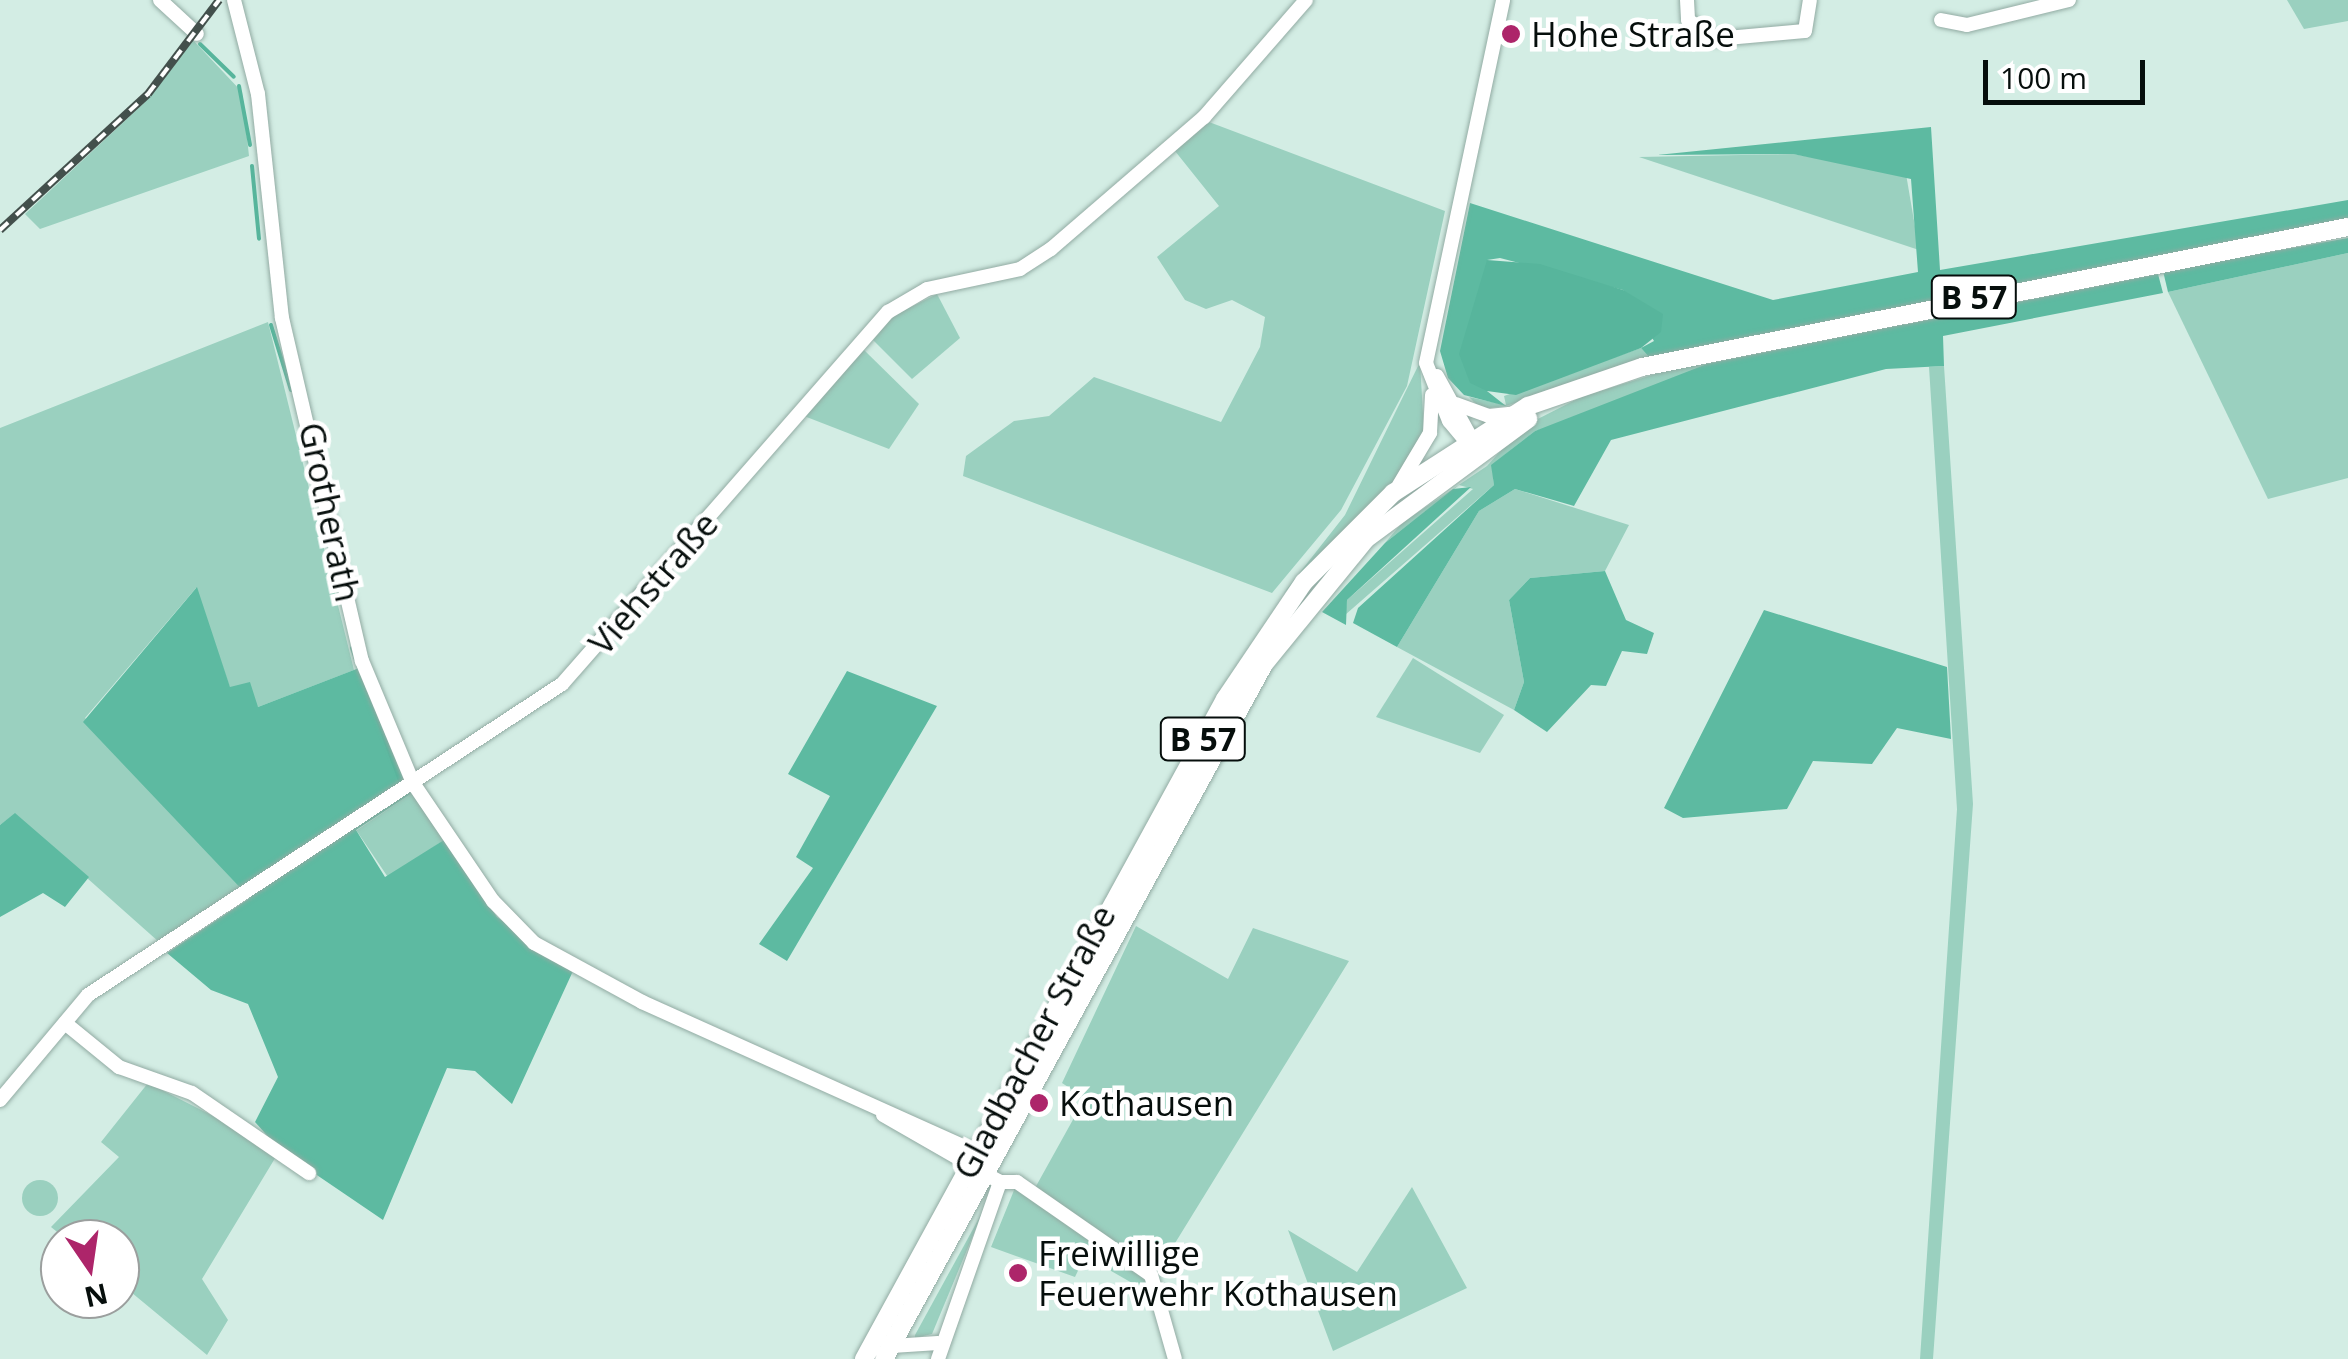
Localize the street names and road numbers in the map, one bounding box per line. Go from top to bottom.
road number: B 57 [1929,270,2019,324]
street label: Grotherath [291,419,369,605]
street label: Viehstraße [580,503,726,663]
road number: B 57 [1158,712,1248,766]
street label: Gladbacher Straße [944,898,1124,1186]

